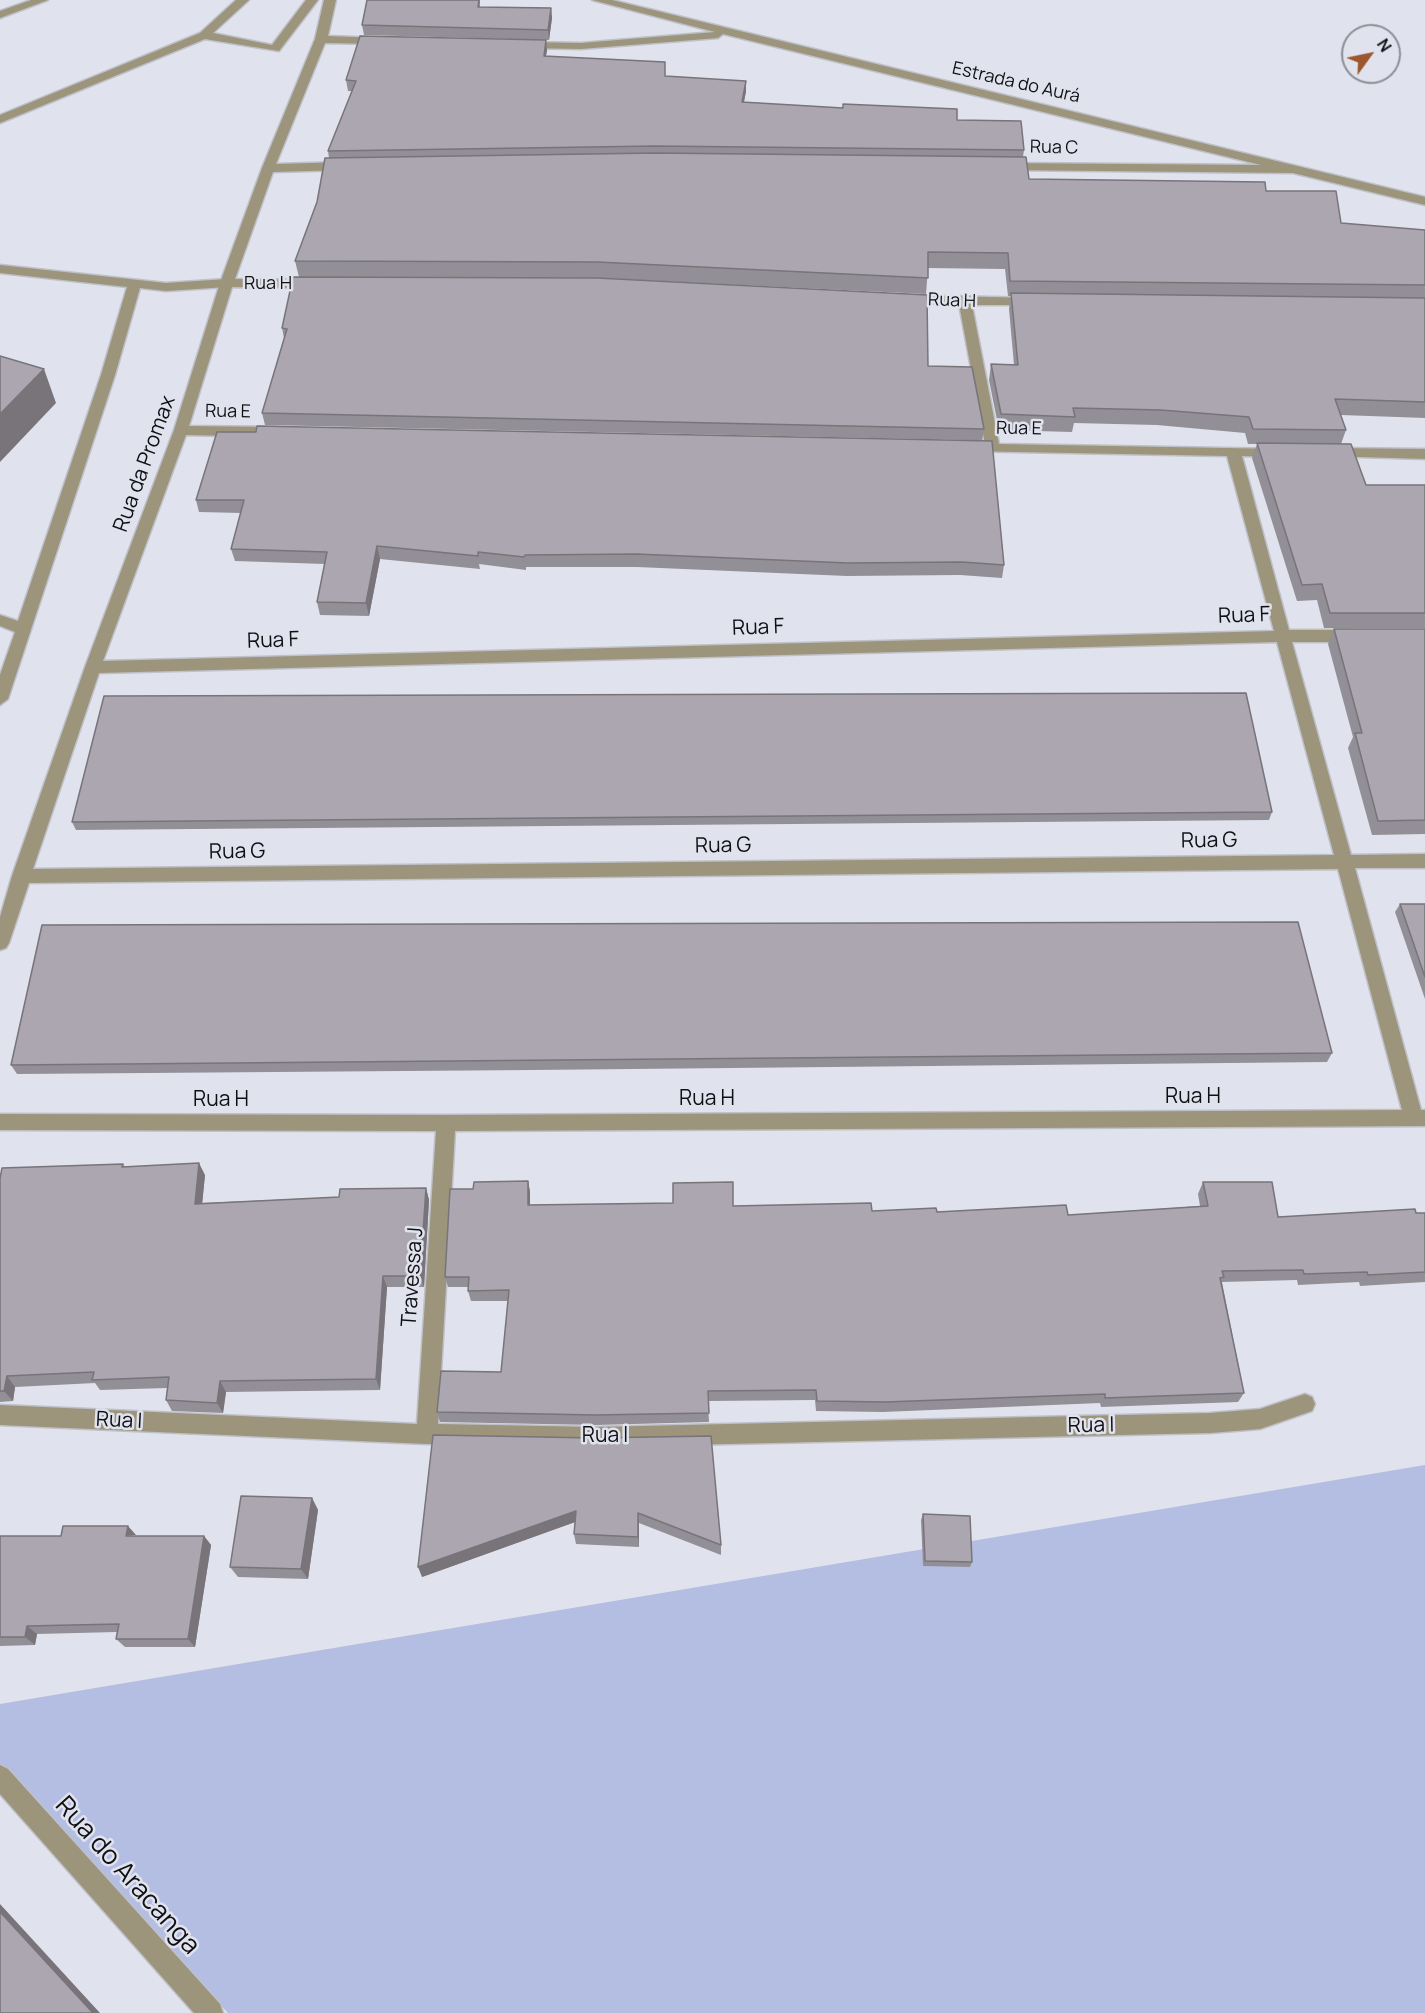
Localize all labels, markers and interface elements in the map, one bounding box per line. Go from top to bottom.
north arrow [1341,24,1401,84]
text: N [1372,34,1397,56]
street label: Estrada do Aurá [950,58,1082,108]
street label: Rua C [1030,137,1078,159]
street label: Rua H [244,273,292,295]
street label: Rua H [928,289,976,313]
street label: Rua da Promax [109,393,181,535]
street label: Rua E [205,401,251,423]
street label: Rua E [996,418,1042,440]
street label: Rua F [1217,602,1271,630]
street label: Rua F [731,614,785,642]
street label: Rua F [246,627,300,655]
street label: Rua G [1181,828,1237,854]
street label: Rua G [695,833,751,859]
street label: Rua G [209,839,265,865]
street label: Rua H [1165,1084,1221,1110]
street label: Rua H [679,1086,735,1112]
street label: Rua H [193,1087,249,1113]
street label: Travessa J [397,1226,429,1328]
street label: Rua I [95,1407,143,1435]
street label: Rua I [1068,1413,1114,1439]
street label: Rua I [582,1423,628,1449]
street label: Rua do Aracanga [48,1791,206,1961]

